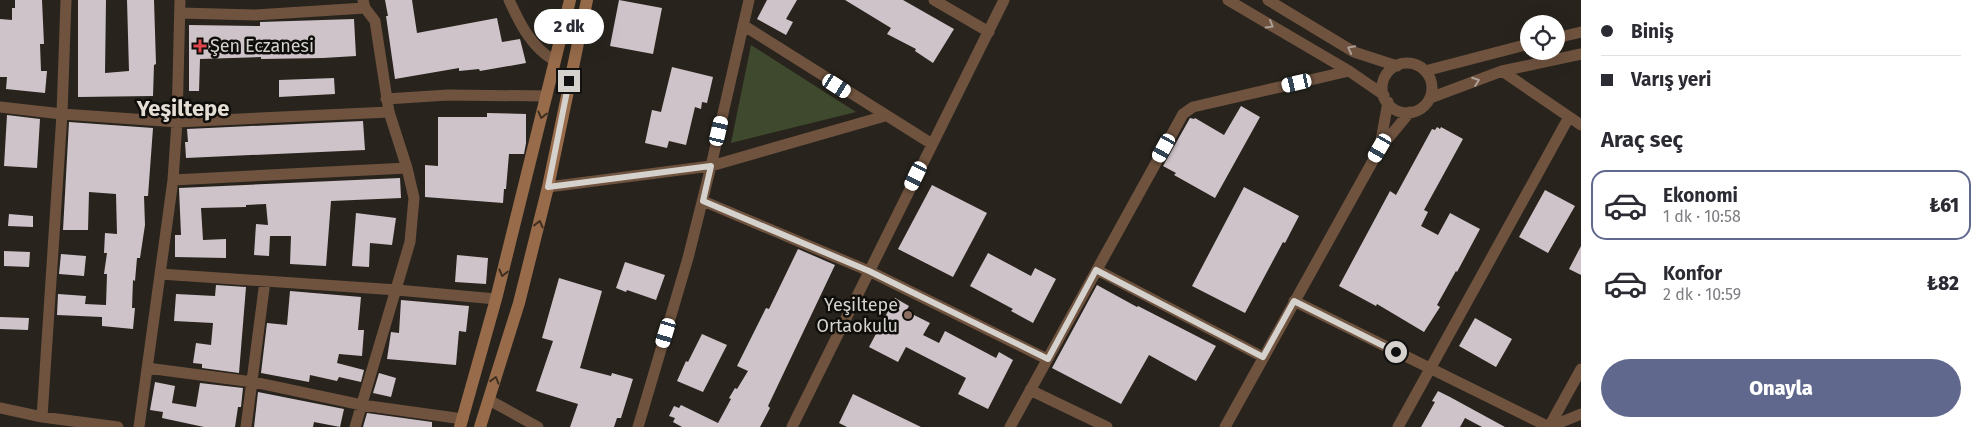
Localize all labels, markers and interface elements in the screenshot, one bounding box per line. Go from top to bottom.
callout: 2 dk [534,8,604,44]
map controls [1520,15,1565,60]
button: locate [1520,15,1565,60]
text: 2 dk [554,17,584,36]
one-way arrow [1264,18,1273,28]
text: Biniş [1631,20,1674,43]
place label: Şen Eczanesi [210,35,314,57]
marker: Şen Eczanesi [194,40,206,52]
one-way arrow [1348,46,1357,56]
text: Varış yeri [1631,68,1711,91]
route end [558,70,580,92]
car [820,72,853,100]
car [1280,72,1313,94]
one-way arrow [1471,77,1479,87]
district label: Yeşiltepe [136,95,229,122]
one-way arrow [537,111,548,120]
car [708,115,729,147]
text: Araç seç [1601,126,1683,153]
car [1150,131,1177,165]
car [1366,131,1393,165]
car [902,159,929,193]
icon: car [1603,183,1648,228]
text: Ekonomi [1663,184,1738,207]
text: ₺61 [1929,194,1959,217]
text: 1 dk · 10:58 [1663,207,1741,226]
one-way arrow [533,220,544,229]
icon: car [1603,261,1648,306]
text: Konfor [1663,262,1722,285]
one-way arrow [498,269,508,277]
text: ₺82 [1927,272,1959,295]
text: 2 dk · 10:59 [1663,285,1741,304]
place label: Yeşiltepe Ortaokulu [817,294,898,337]
marker: Yeşiltepe Ortaokulu [902,309,914,321]
car [654,316,677,350]
route start [1385,341,1407,363]
button: Onayla [1601,359,1961,417]
one-way arrow [489,377,499,385]

